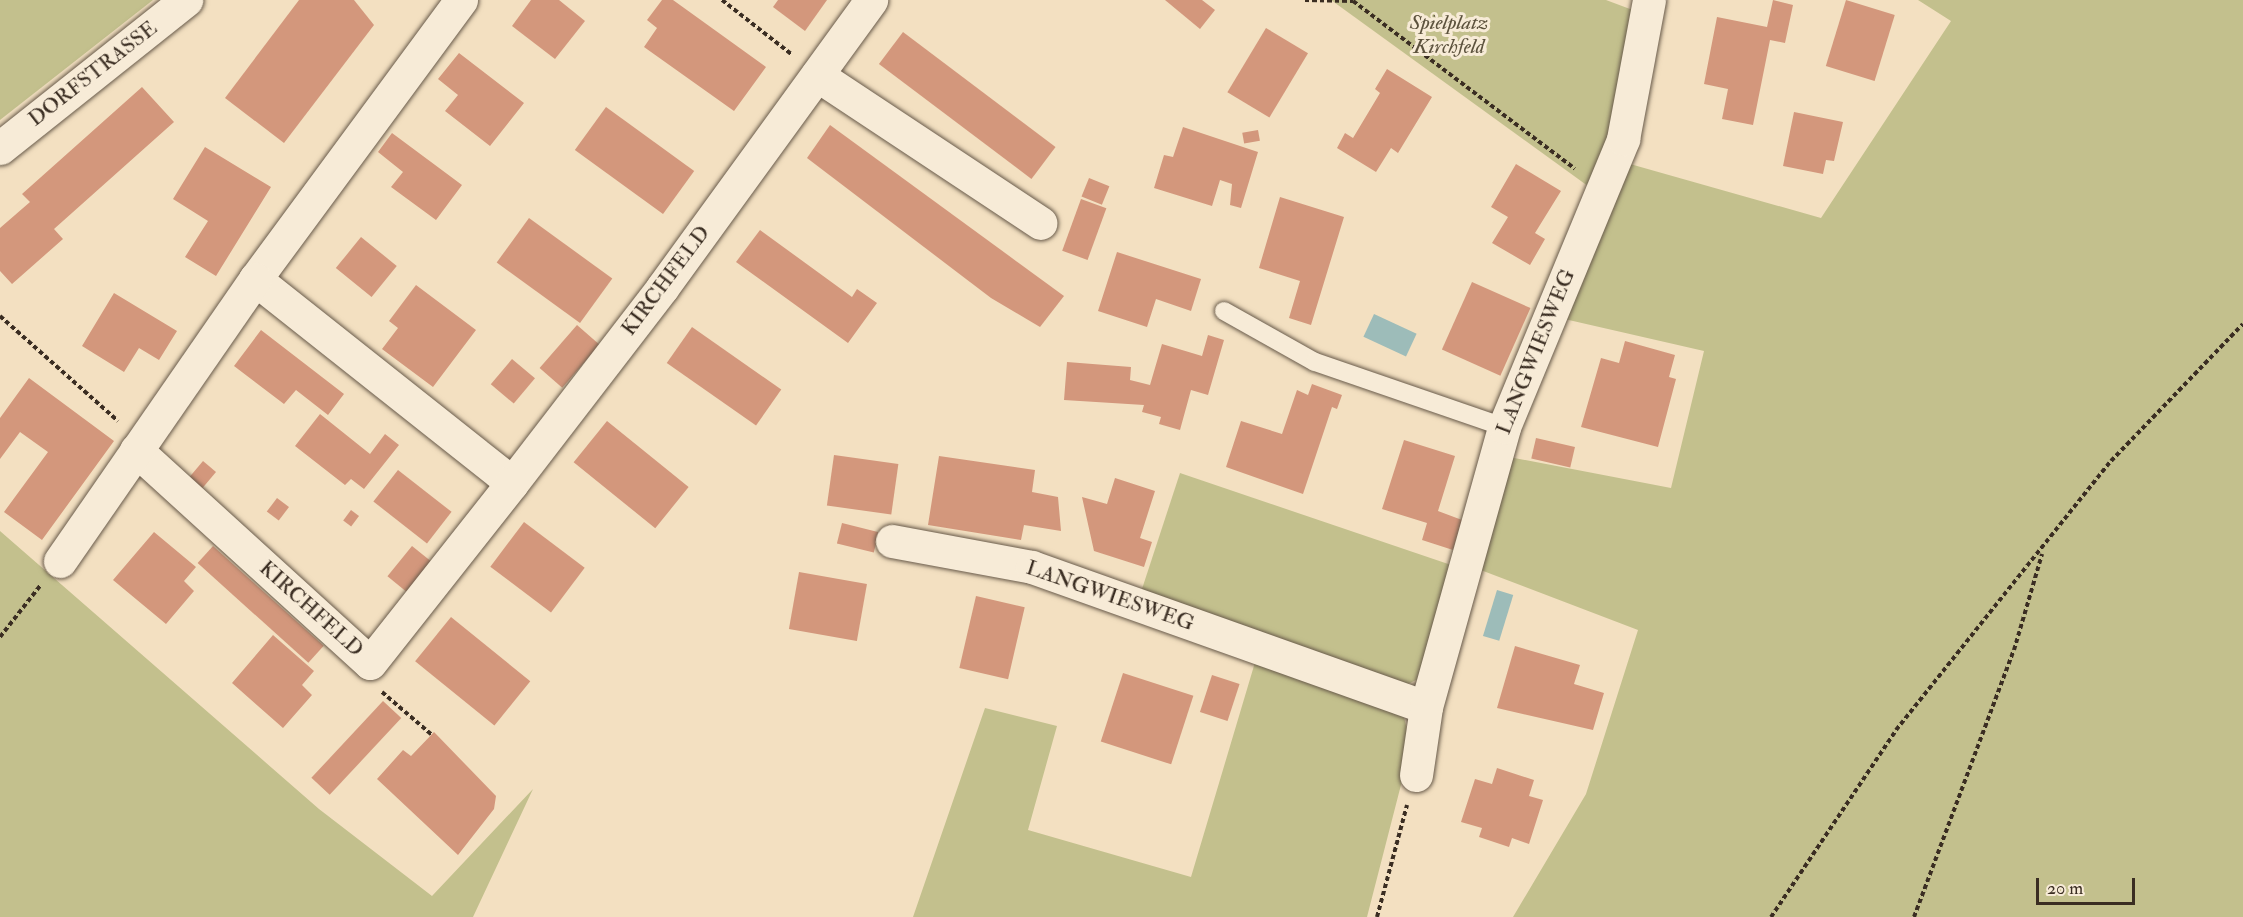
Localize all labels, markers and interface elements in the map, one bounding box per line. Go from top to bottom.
park label: Spielplatz Kirchfeld [1410,10,1488,60]
street label: DORFSTRASSE [24,16,162,132]
street label: KIRCHFELD [617,221,715,341]
street label: LANGWIESWEG [1491,266,1581,438]
street label: LANGWIESWEG [1023,555,1197,637]
street label: KIRCHFELD [254,556,368,662]
scale bar [2039,866,2138,904]
text: 20 m [2047,877,2083,900]

